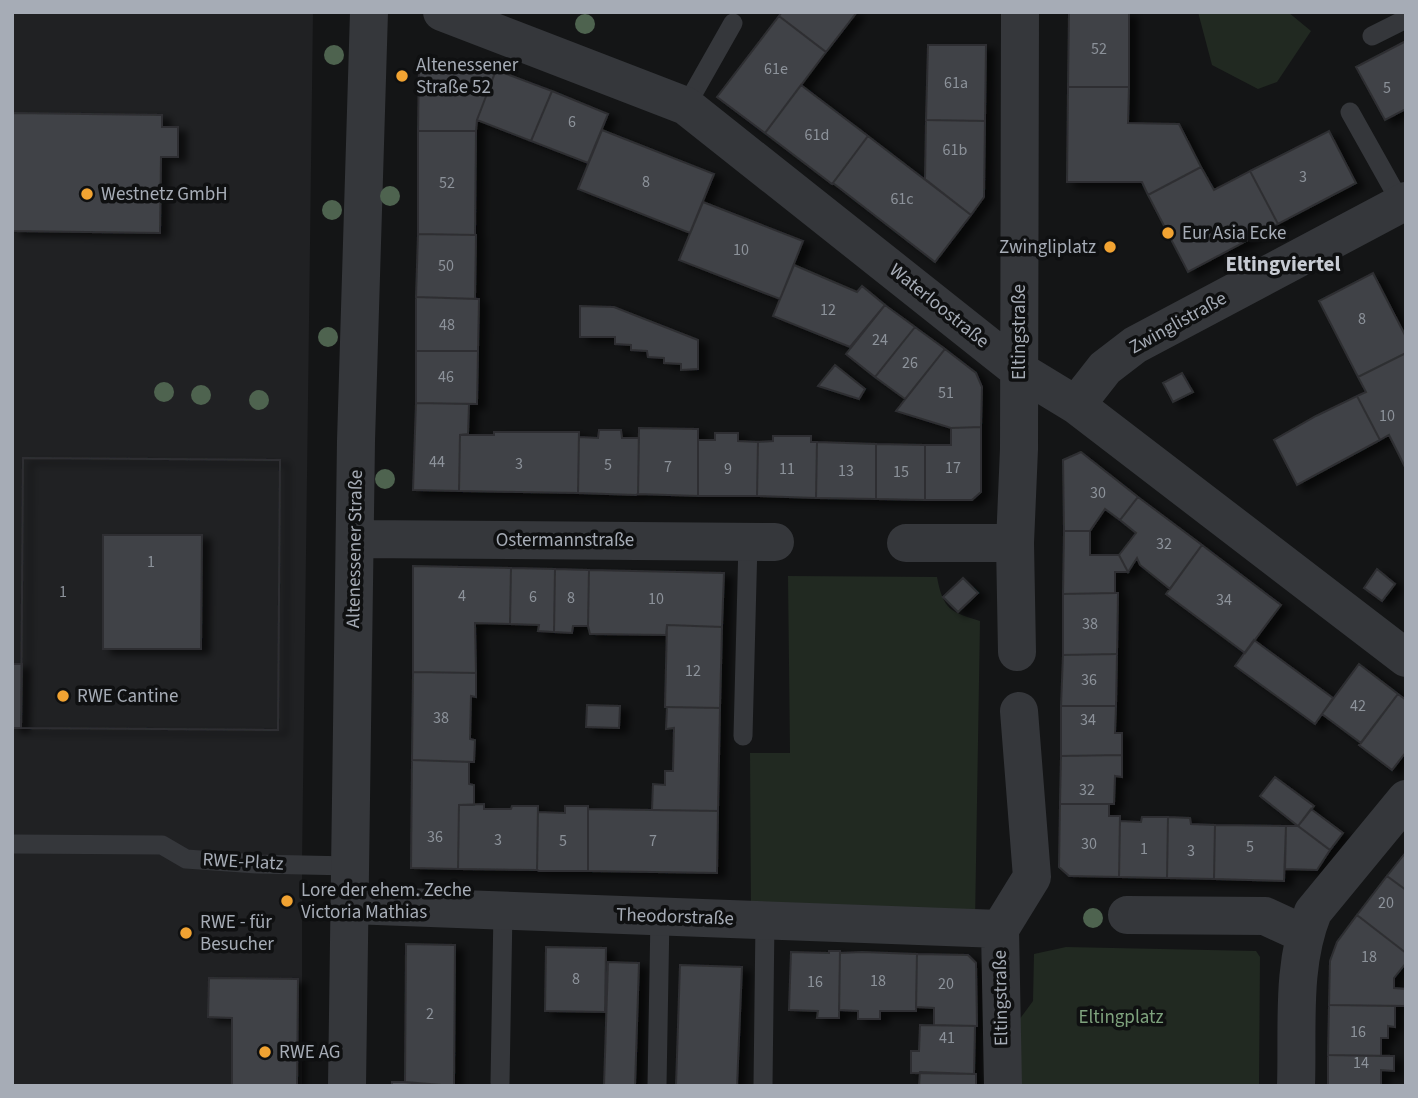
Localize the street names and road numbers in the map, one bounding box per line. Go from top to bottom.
street label: Waterloostraße [883,257,995,355]
street label: Eltingstraße [1006,284,1033,380]
street label: Zwinglistraße [1124,285,1232,361]
street label: Altenessener Straße [340,470,370,628]
street label: Ostermannstraße [496,527,634,554]
street label: RWE-Platz [202,846,284,878]
street label: Theodorstraße [616,901,734,933]
street label: Eltingstraße [987,950,1015,1046]

